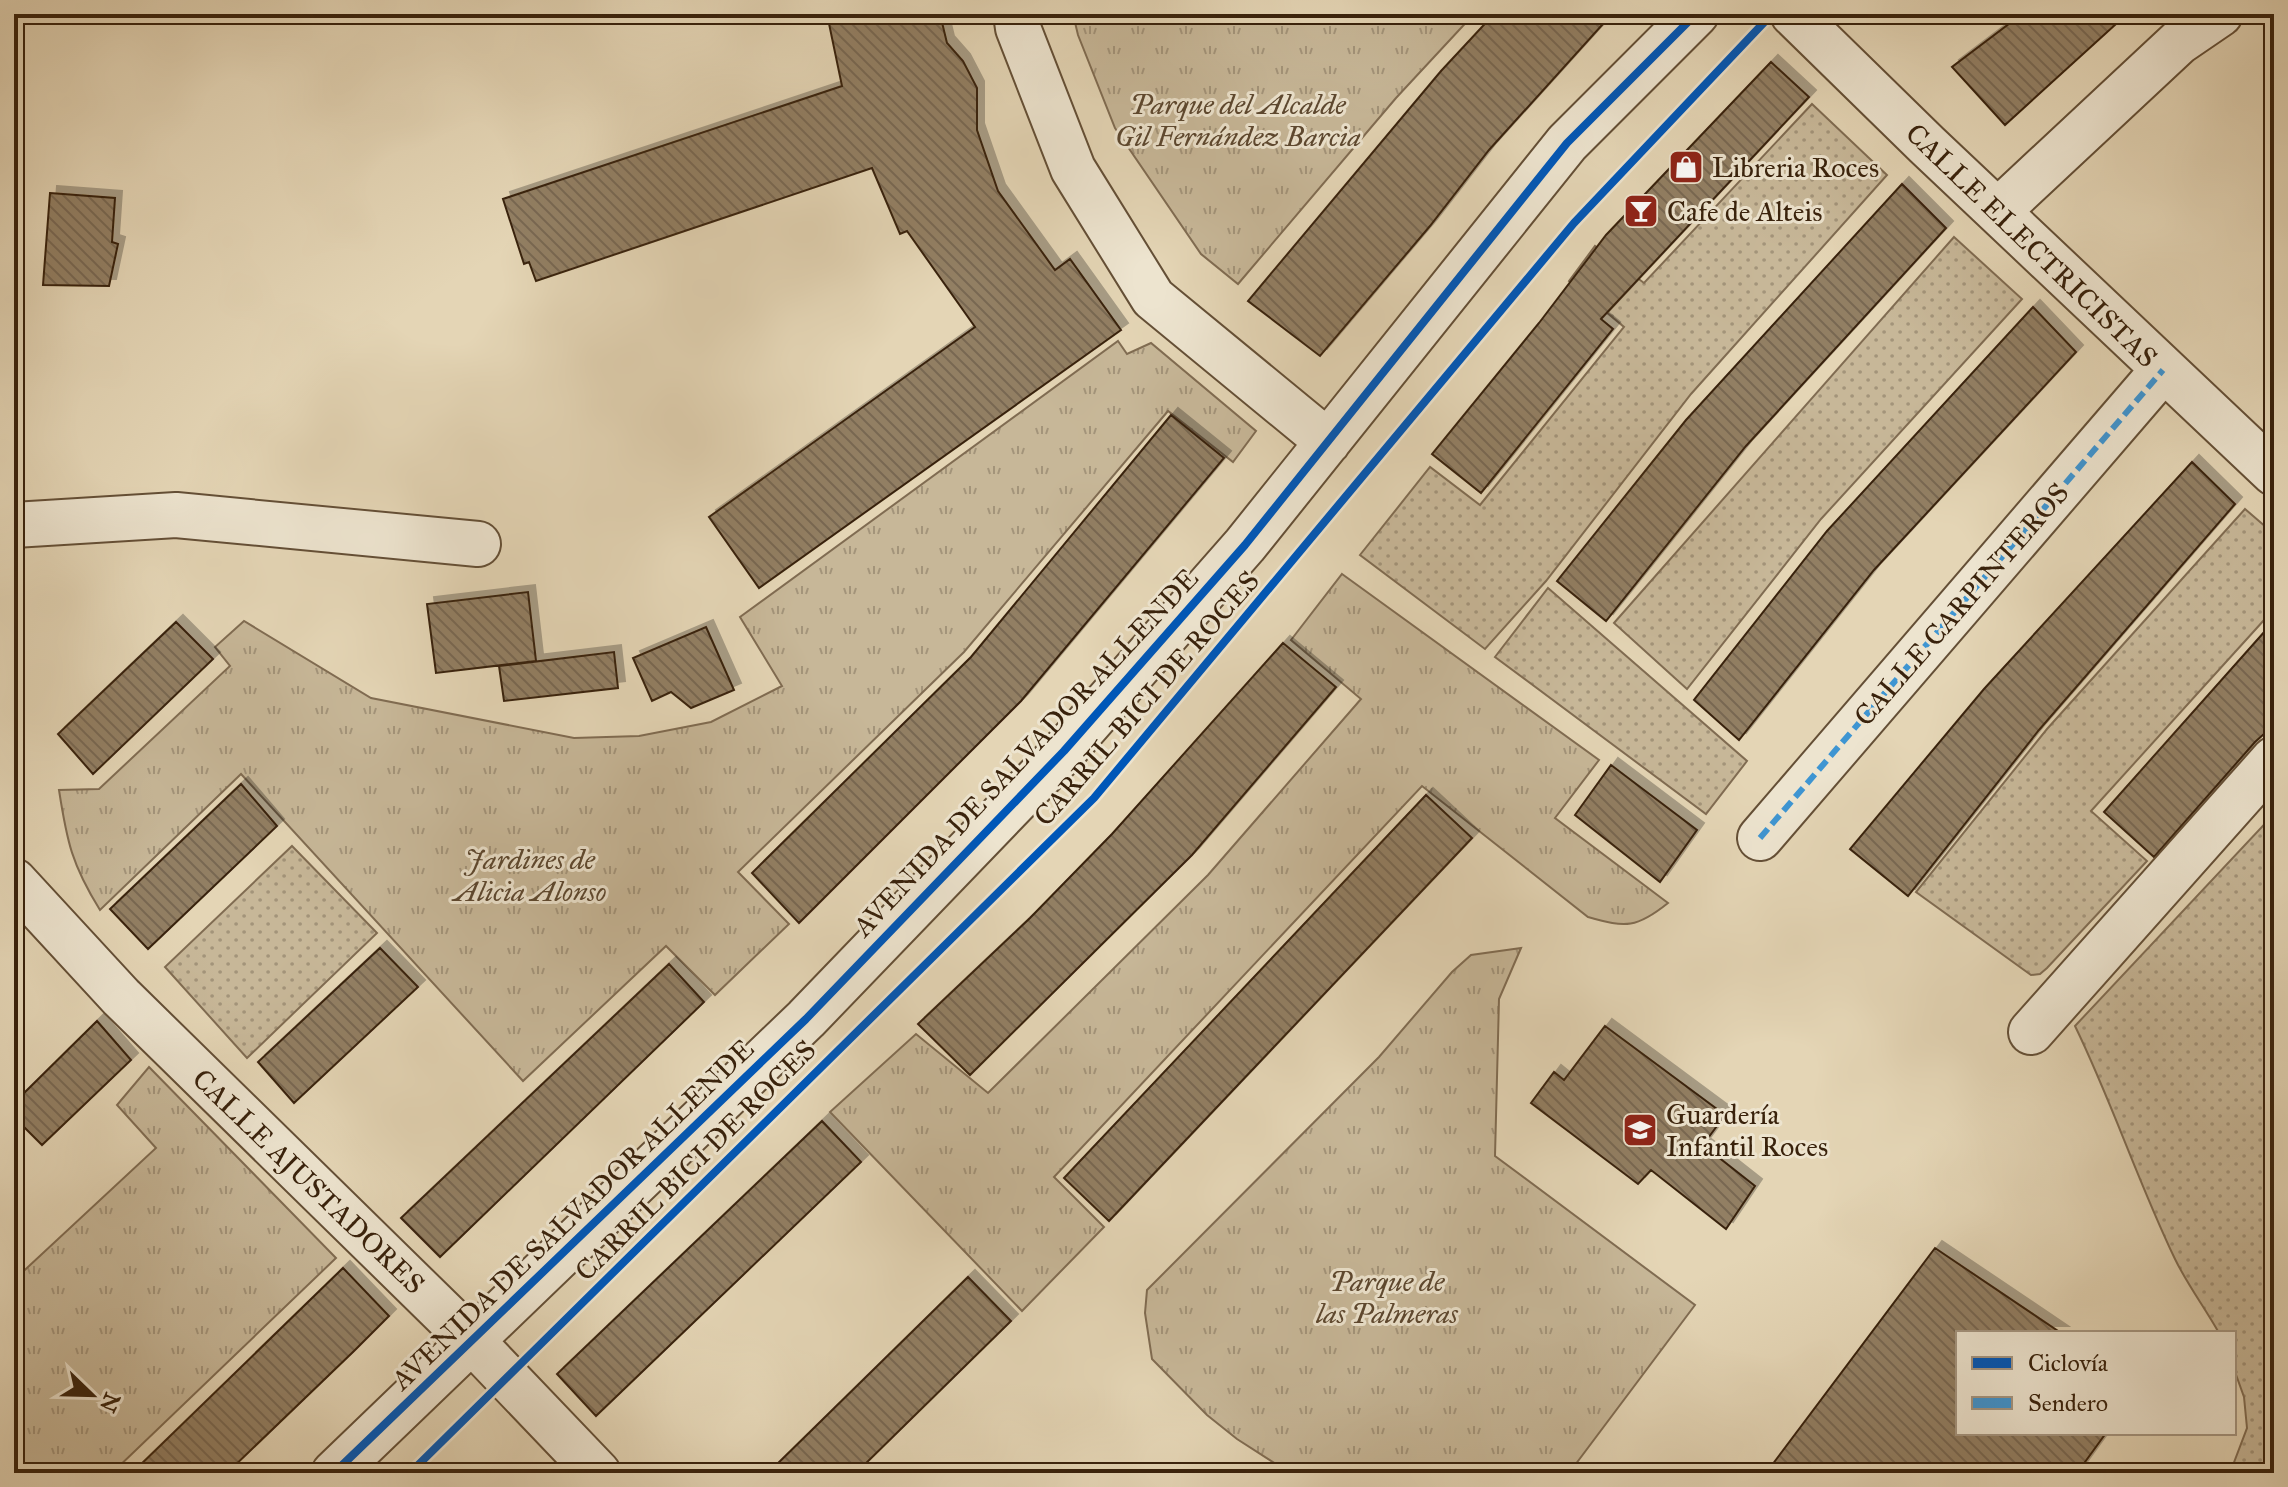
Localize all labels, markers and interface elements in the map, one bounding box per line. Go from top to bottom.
park label: Parque del Alcalde Gil Fernández Barcia [1115,87,1361,154]
street label: CALLE ELECTRICISTAS [1898,116,2165,375]
shop icon: Libreria Roces [1667,148,1705,186]
place label: Libreria Roces [1712,150,1879,185]
bar icon: Cafe de Alteis [1622,192,1660,230]
place label: Cafe de Alteis [1667,194,1822,229]
street label: CALLE CARPINTEROS [1846,476,2076,733]
street label: AVENIDA DE SALVADOR ALLENDE [845,561,1205,944]
street label: CARRIL BICI DE ROCES [1026,564,1267,833]
park label: Jardines de Alicia Alonso [451,842,607,909]
street label: AVENIDA DE SALVADOR ALLENDE [383,1031,761,1398]
street label: CARRIL BICI DE ROCES [567,1032,823,1288]
street label: CALLE AJUSTADORES [185,1061,432,1301]
place label: Guardería Infantil Roces [1666,1097,1828,1164]
school or university icon: Guardería Infantil Roces [1621,1111,1659,1149]
park label: Parque de las Palmeras [1315,1264,1459,1331]
legend [1956,1331,2236,1435]
text: Ciclovía [2028,1348,2109,1378]
north arrow [52,1355,132,1435]
text: Sendero [2028,1388,2108,1418]
text: N [94,1389,126,1417]

